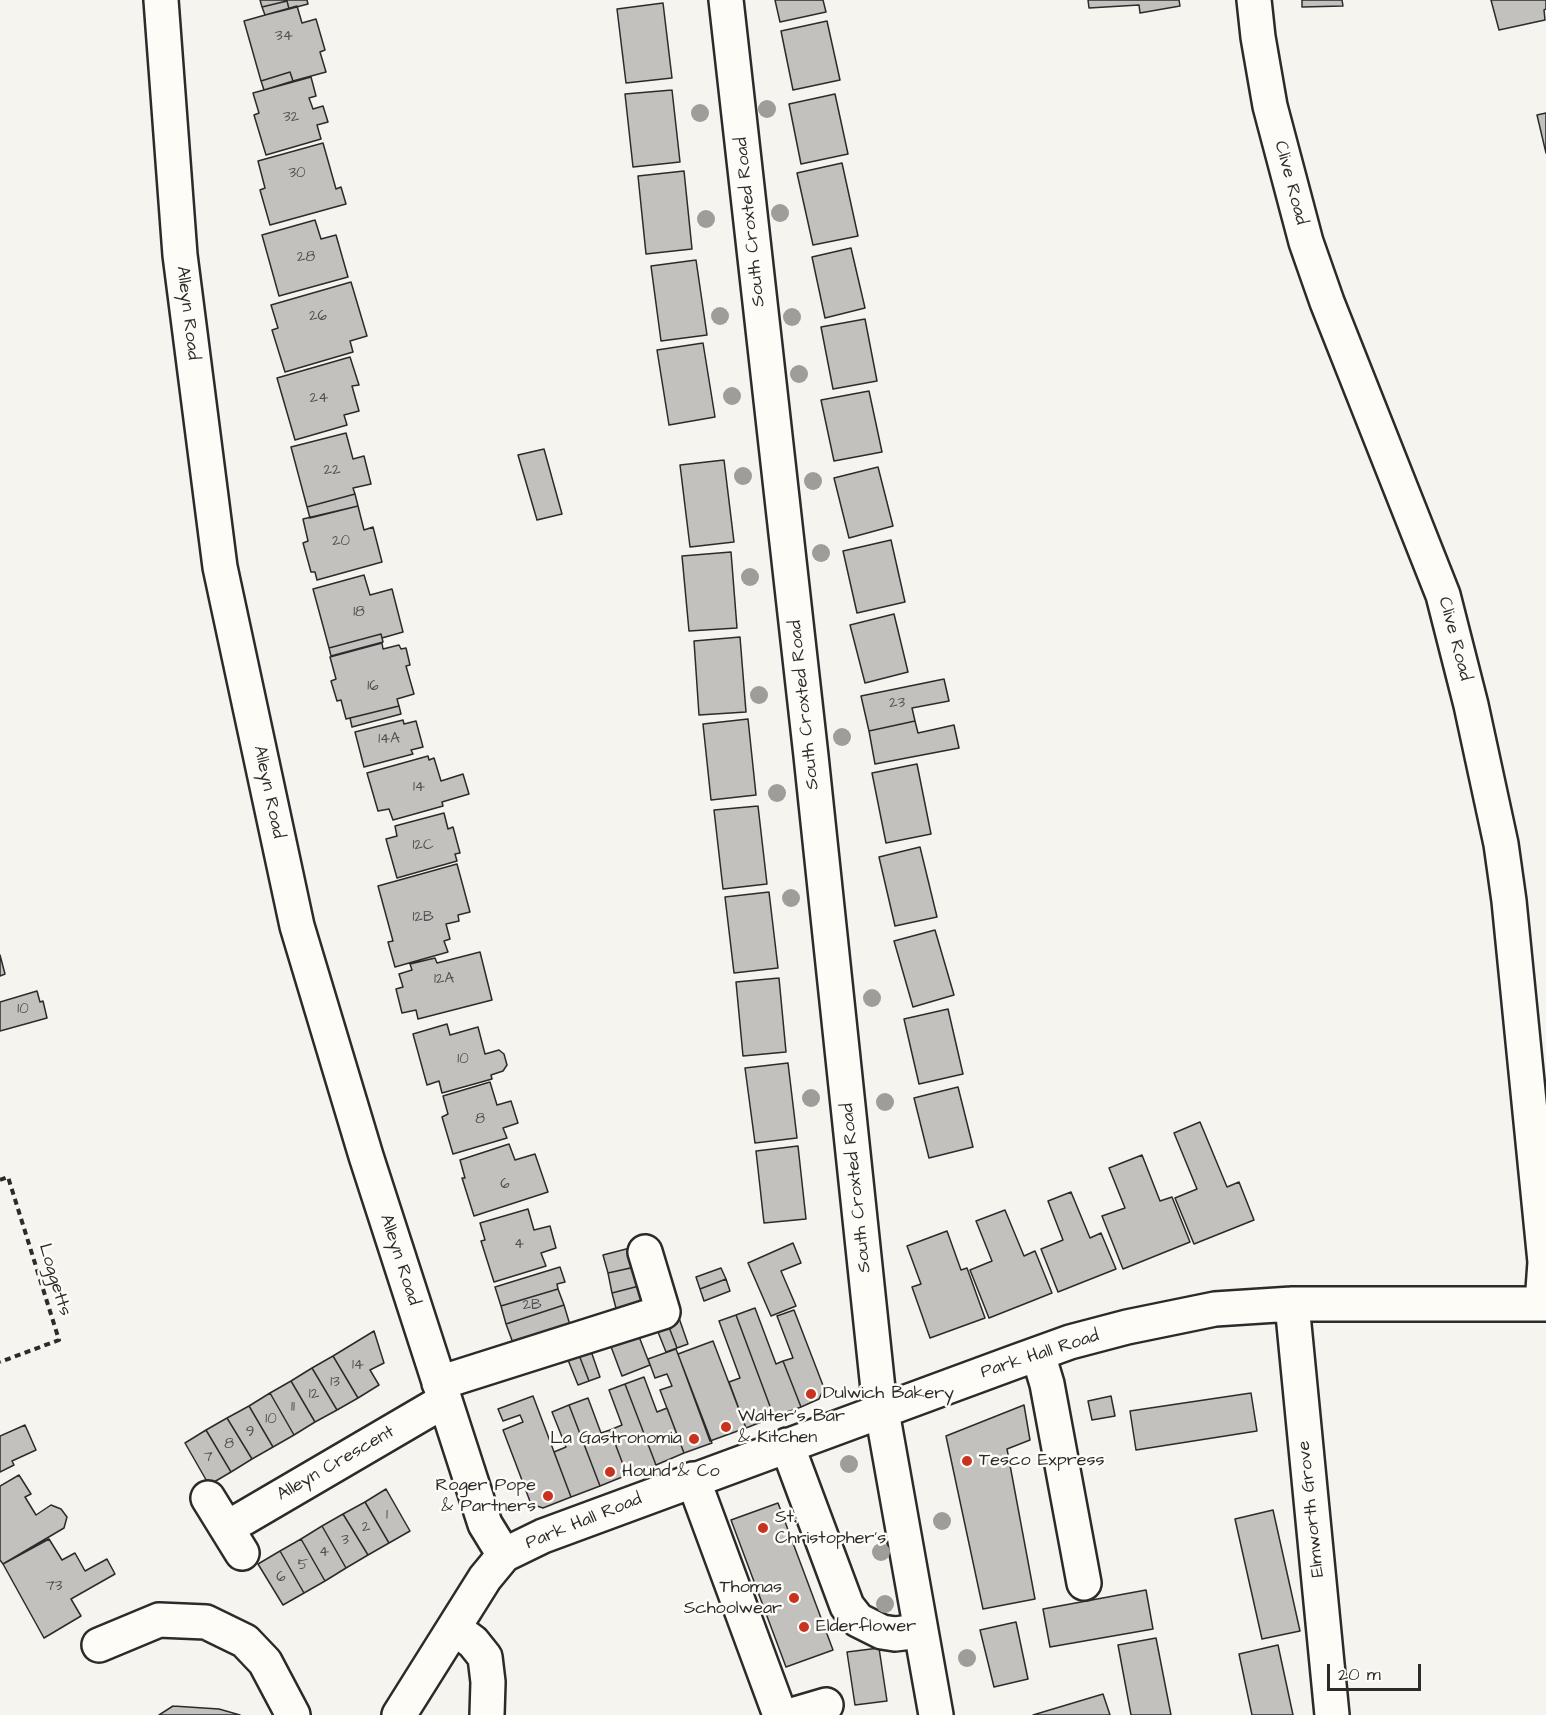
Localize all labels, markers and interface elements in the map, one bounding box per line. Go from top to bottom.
house number: 34 [275,28,293,46]
house number: 32 [283,109,299,127]
street label: South Croxted Road [731,136,771,308]
street label: Clive Road [1268,139,1312,227]
house number: 30 [288,165,306,183]
house number: 28 [297,249,315,267]
street label: Alleyn Road [171,265,203,361]
house number: 26 [309,308,327,326]
house number: 24 [310,390,328,408]
house number: 22 [323,462,341,480]
house number: 20 [332,533,350,551]
street label: Clive Road [1432,595,1476,683]
house number: 18 [353,604,365,622]
street label: South Croxted Road [785,619,825,791]
house number: 16 [367,678,379,696]
house number: 23 [889,695,905,713]
house number: 14A [378,731,400,749]
street label: Alleyn Road [248,744,288,840]
house number: 14 [413,779,425,797]
house number: 12C [412,837,434,855]
house number: 12B [412,909,434,927]
house number: 12A [434,971,454,989]
house number: 10 [17,1001,29,1019]
house number: 10 [457,1051,469,1069]
street label: South Croxted Road [837,1102,877,1274]
house number: 8 [475,1111,485,1129]
house number: 6 [500,1176,510,1194]
street label: Alleyn Road [374,1212,424,1308]
house number: 4 [514,1236,524,1254]
street label: Loggetts [33,1241,75,1319]
house number: 2B [522,1297,542,1315]
street label: Park Hall Road [978,1326,1102,1384]
house number: 14 [352,1357,364,1375]
house number: 13 [330,1374,340,1392]
place label: Dulwich Bakery [823,1383,954,1405]
house number: 12 [309,1386,319,1404]
marker: Dulwich Bakery [804,1387,818,1401]
house number: 11 [291,1399,295,1417]
place label: Walter's Bar & Kitchen [738,1406,845,1448]
house number: 10 [265,1411,277,1429]
marker: Walter's Bar & Kitchen [719,1420,733,1434]
street label: Alleyn Crescent [273,1422,399,1506]
house number: 9 [246,1424,254,1442]
place label: La Gastronomia [550,1428,682,1450]
marker: La Gastronomia [687,1432,701,1446]
house number: 8 [224,1436,234,1454]
street label: Elmworth Grove [1294,1440,1330,1578]
house number: 7 [203,1449,213,1467]
place label: Tesco Express [979,1450,1105,1472]
marker: Tesco Express [960,1454,974,1468]
place label: Hound & Co [622,1461,720,1483]
marker: Hound & Co [603,1465,617,1479]
place label: Roger Pope & Partners [436,1475,536,1518]
street label: Park Hall Road [523,1489,645,1555]
marker: Roger Pope & Partners [541,1489,555,1503]
house number: 1 [386,1507,388,1525]
place label: St. Christopher's [775,1507,886,1550]
house number: 2 [362,1519,370,1537]
marker: St. Christopher's [756,1521,770,1535]
house number: 3 [341,1532,349,1550]
house number: 4 [319,1544,329,1562]
house number: 5 [298,1557,308,1575]
house number: 6 [276,1569,286,1587]
place label: Thomas Schoolwear [684,1577,782,1620]
house number: 73 [46,1578,62,1596]
marker: Thomas Schoolwear [787,1591,801,1605]
place label: Elderflower [816,1616,916,1638]
marker: Elderflower [797,1620,811,1634]
scale bar [1330,1652,1424,1690]
text: 20 m [1338,1662,1381,1687]

